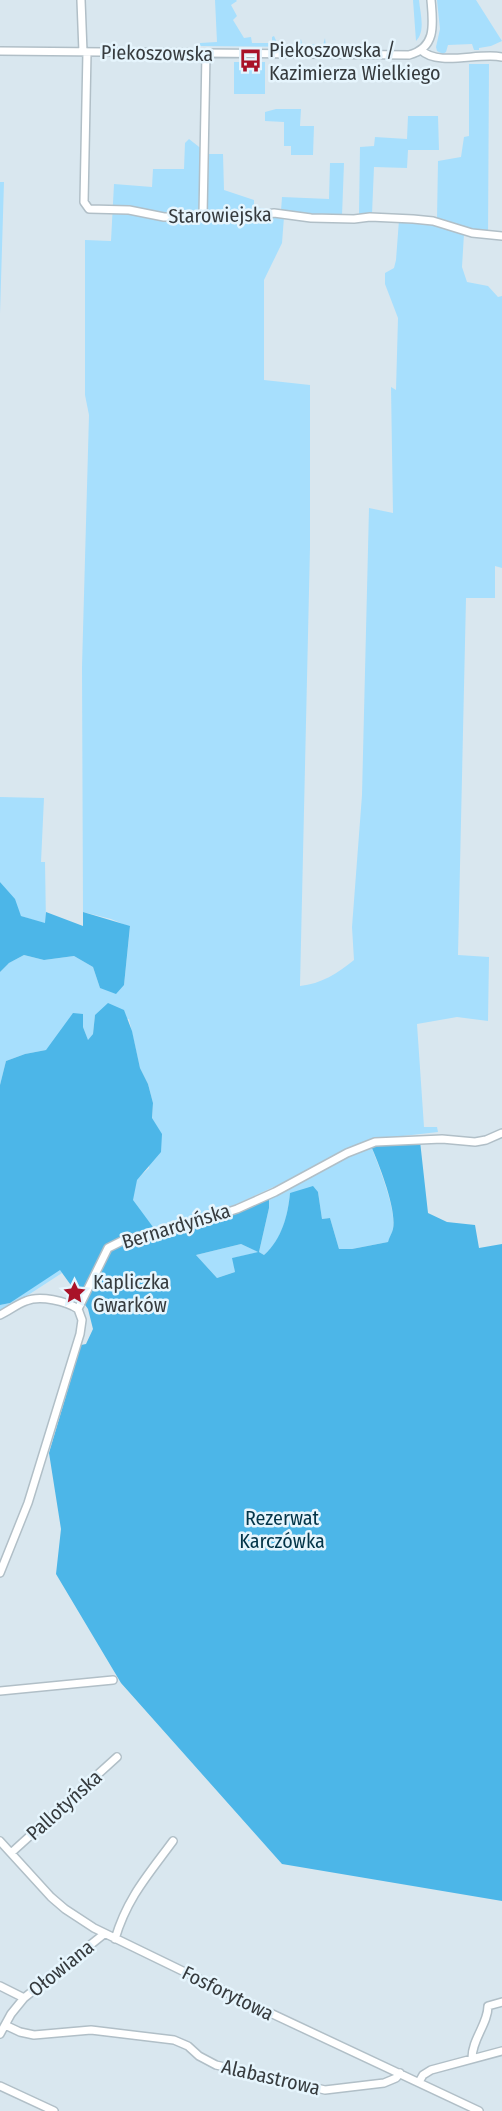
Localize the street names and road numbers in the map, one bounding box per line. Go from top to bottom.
street label: Piekoszowska [101,40,213,66]
street label: Starowiejska [168,202,272,228]
street label: Bernardyńska [119,1198,233,1254]
street label: Pallotyńska [21,1765,107,1845]
street label: Ołowiana [24,1934,98,2002]
street label: Fosforytowa [178,1961,278,2025]
street label: Alabastrowa [219,2054,323,2100]

